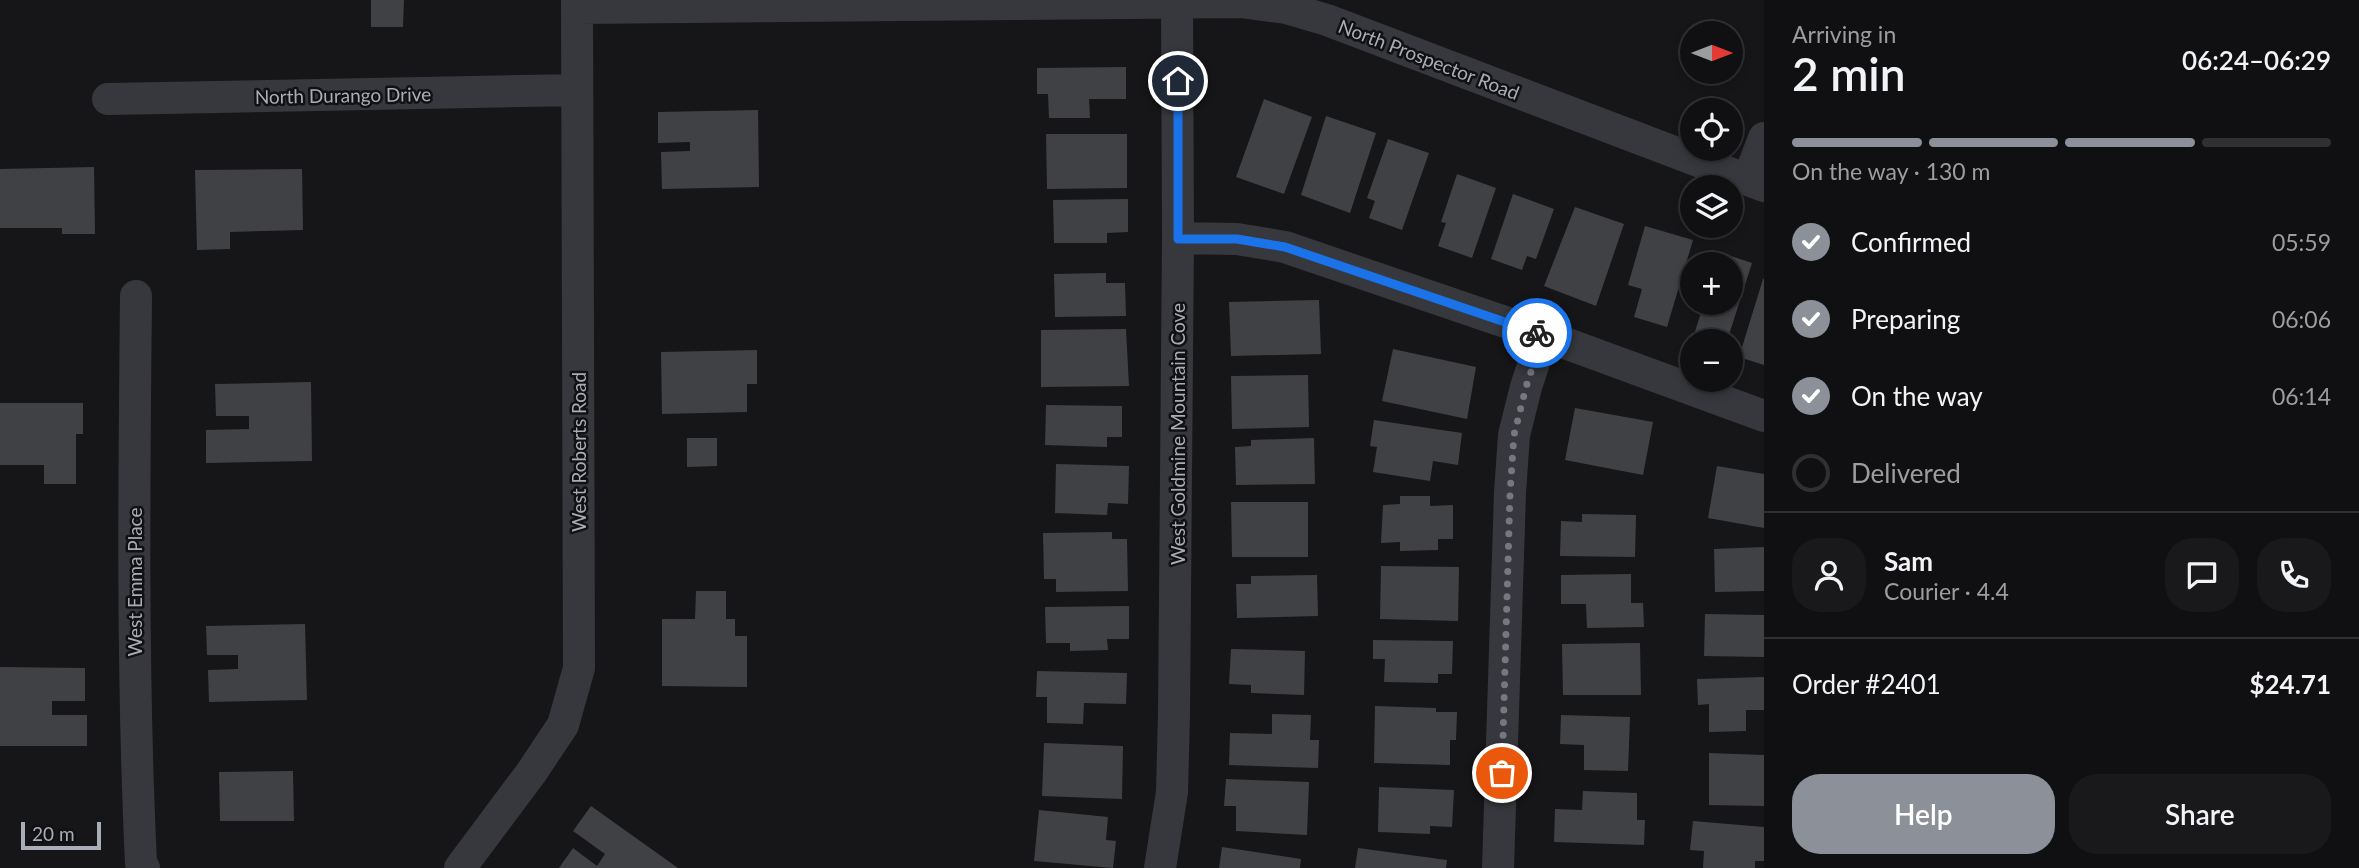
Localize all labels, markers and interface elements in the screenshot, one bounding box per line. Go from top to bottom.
street label: North Prospector Road [1335,14,1523,104]
text: Arriving in [1792,20,1896,48]
north arrow [1680,21,1743,84]
map controls [1680,21,1743,392]
text: 06:24–06:29 [2182,44,2331,76]
text: 2 min [1792,46,1906,101]
pin [1148,51,1208,111]
icon: home [1159,62,1197,100]
street label: North Durango Drive [255,82,431,108]
button: locate [1680,98,1743,161]
text: On the way · 130 m [1792,157,1991,185]
button: layers [1680,175,1743,238]
icon: check [1792,223,1830,261]
text: Confirmed [1851,226,1971,258]
text: 05:59 [2272,228,2331,256]
button: + [1680,252,1743,315]
courier [1502,298,1572,368]
icon: check [1792,300,1830,338]
street label: West Goldmine Mountain Cove [1166,303,1189,565]
text: Preparing [1851,303,1960,335]
text: 06:06 [2272,305,2331,333]
icon: bike [1518,314,1556,352]
button: − [1680,329,1743,392]
street label: West Roberts Road [567,372,590,532]
icon: check [1792,377,1830,415]
text: On the way [1851,380,1983,412]
text: 06:14 [2272,382,2331,410]
text: Delivered [1851,457,1961,489]
street label: West Emma Place [123,507,146,657]
button: person [1792,538,1866,612]
button: chat [2165,538,2239,612]
button: phone [2257,538,2331,612]
text: Sam [1884,545,1933,577]
text: Courier · 4.4 [1884,577,2009,605]
text: Order #2401 [1792,668,1941,700]
text: $24.71 [2249,668,2331,700]
pin [1472,743,1532,803]
icon: bag [1483,754,1521,792]
button: Help [1792,774,2055,854]
button: Share [2069,774,2331,854]
scale bar [21,819,102,851]
text: 20 m [32,822,75,845]

